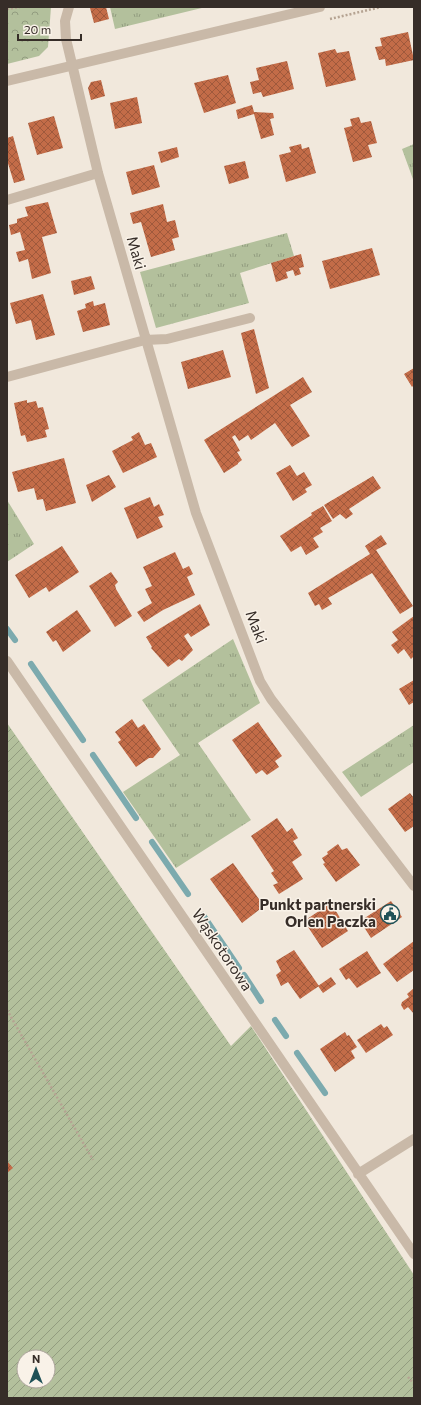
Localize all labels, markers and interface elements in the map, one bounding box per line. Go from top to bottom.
scale bar [18,16,81,42]
text: 20 m [24,22,51,36]
street label: Maki [124,234,150,272]
street label: Maki [242,608,271,646]
place label: Punkt partnerski Orlen Paczka [260,895,376,930]
public building icon: Punkt partnerski Orlen Paczka [379,903,401,925]
street label: Wąskotorowa [189,905,257,994]
north arrow [16,1349,56,1389]
text: N [32,1352,40,1365]

